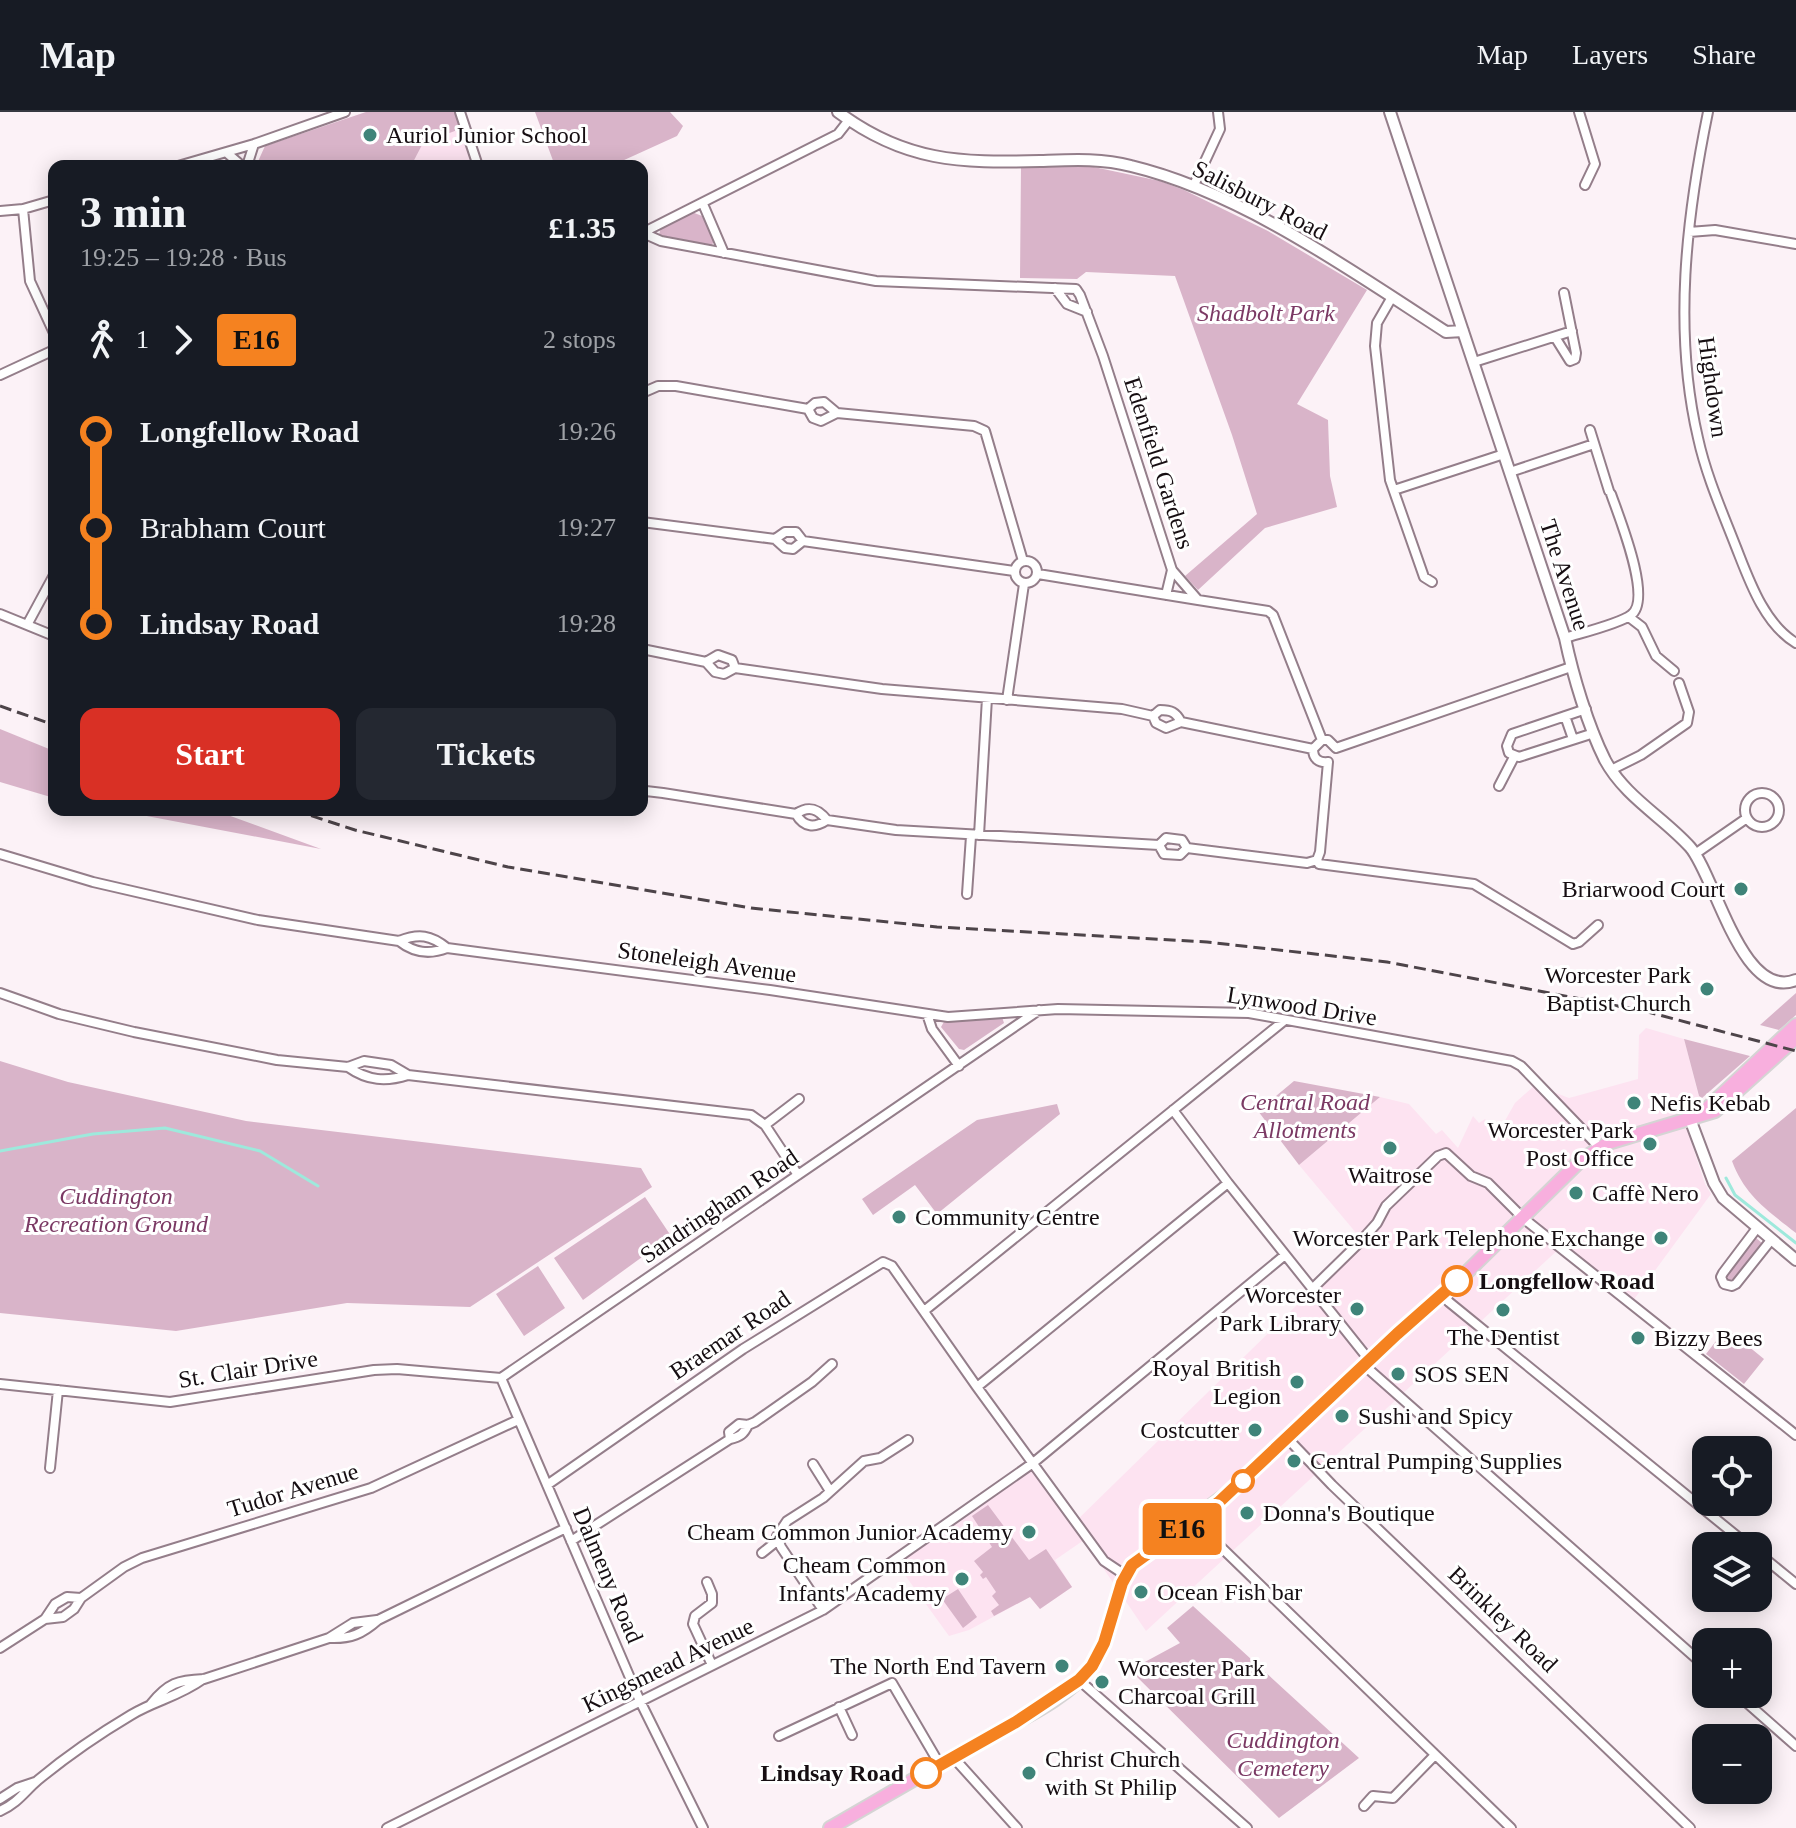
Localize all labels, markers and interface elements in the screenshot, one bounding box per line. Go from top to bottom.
text: Map [40,34,116,76]
text: Map [1477,39,1528,70]
text: Layers [1572,39,1648,70]
text: Share [1692,39,1756,70]
place label: Auriol Junior School [386,122,588,148]
marker: Auriol Junior School [361,126,379,144]
street label: Salisbury Road [1188,155,1332,245]
text: 3 min [80,188,186,237]
text: £1.35 [549,211,616,244]
text: 19:25 – 19:28 · Bus [80,243,287,272]
park label: Shadbolt Park [1197,300,1335,326]
icon: walk [80,318,124,362]
icon: forward [161,318,205,362]
text: E16 [233,324,280,355]
text: 1 [136,325,149,354]
text: 2 stops [543,325,616,354]
street label: Highdown [1693,335,1733,439]
street label: Edenfield Gardens [1119,374,1199,552]
text: Longfellow Road [140,415,359,448]
text: 19:26 [557,417,616,446]
text: Brabham Court [140,511,326,544]
text: 19:27 [557,513,616,542]
street label: The Avenue [1535,516,1595,634]
text: Lindsay Road [140,607,319,640]
text: 19:28 [557,609,616,638]
button: Start [80,708,340,800]
button: Tickets [356,708,616,800]
place label: Briarwood Court [1562,876,1725,902]
marker: Briarwood Court [1732,880,1750,898]
street label: Stoneleigh Avenue [616,937,798,987]
place label: Worcester Park Baptist Church [1544,962,1691,1016]
marker: Worcester Park Baptist Church [1698,980,1716,998]
street label: Lynwood Drive [1225,981,1379,1031]
park label: Central Road Allotments [1240,1089,1371,1143]
place label: Nefis Kebab [1650,1090,1771,1116]
marker: Nefis Kebab [1625,1094,1643,1112]
place label: Worcester Park Post Office [1487,1117,1634,1171]
marker: Worcester Park Post Office [1641,1135,1659,1153]
marker: Waitrose [1381,1139,1399,1157]
street label: Sandringham Road [635,1144,803,1268]
place label: Waitrose [1348,1162,1432,1188]
place label: Caffè Nero [1592,1180,1699,1206]
park label: Cuddington Recreation Ground [23,1183,209,1237]
marker: Caffè Nero [1567,1184,1585,1202]
place label: Community Centre [915,1204,1100,1230]
marker: Community Centre [890,1208,908,1226]
place label: Worcester Park Telephone Exchange [1293,1225,1645,1251]
marker: Worcester Park Telephone Exchange [1652,1229,1670,1247]
marker: Longfellow Road [1442,1266,1472,1296]
place label: Longfellow Road [1479,1268,1655,1294]
place label: Worcester Park Library [1219,1282,1341,1336]
street label: Braemar Road [665,1285,795,1385]
marker: Worcester Park Library [1348,1300,1366,1318]
marker: The Dentist [1494,1301,1512,1319]
place label: The Dentist [1447,1324,1560,1350]
place label: Bizzy Bees [1654,1325,1763,1351]
marker: Bizzy Bees [1629,1329,1647,1347]
street label: St. Clair Drive [177,1345,319,1393]
place label: Royal British Legion [1152,1355,1281,1409]
place label: SOS SEN [1414,1361,1509,1387]
marker: SOS SEN [1389,1365,1407,1383]
marker: Royal British Legion [1288,1373,1306,1391]
place label: Sushi and Spicy [1358,1403,1513,1429]
marker: Sushi and Spicy [1333,1407,1351,1425]
place label: Costcutter [1140,1417,1239,1443]
marker: Costcutter [1246,1421,1264,1439]
map controls [1692,1436,1772,1804]
button: locate [1692,1436,1772,1516]
place label: Central Pumping Supplies [1310,1448,1562,1474]
marker: Central Pumping Supplies [1285,1452,1303,1470]
street label: Tudor Avenue [224,1458,362,1522]
unlabelled marker [1232,1470,1254,1492]
place label: Donna's Boutique [1263,1500,1435,1526]
street label: Dalmeny Road [568,1503,648,1647]
line badge: E16 [1136,1503,1228,1555]
marker: Donna's Boutique [1238,1504,1256,1522]
text: E16 [1159,1513,1205,1544]
place label: Cheam Common Junior Academy [687,1519,1013,1545]
marker: Cheam Common Junior Academy [1020,1523,1038,1541]
button: layers [1692,1532,1772,1612]
place label: Cheam Common Infants' Academy [778,1552,946,1606]
street label: Brinkley Road [1443,1561,1563,1677]
marker: Cheam Common Infants' Academy [953,1570,971,1588]
place label: Ocean Fish bar [1157,1579,1302,1605]
marker: Ocean Fish bar [1132,1583,1150,1601]
street label: Kingsmead Avenue [578,1612,758,1718]
button: + [1692,1628,1772,1708]
place label: The North End Tavern [830,1653,1046,1679]
place label: Worcester Park Charcoal Grill [1118,1655,1265,1709]
marker: The North End Tavern [1053,1657,1071,1675]
marker: Worcester Park Charcoal Grill [1093,1673,1111,1691]
button: − [1692,1724,1772,1804]
park label: Cuddington Cemetery [1226,1727,1340,1781]
place label: Christ Church with St Philip [1045,1746,1180,1800]
marker: Lindsay Road [911,1758,941,1788]
place label: Lindsay Road [761,1760,905,1786]
marker: Christ Church with St Philip [1020,1764,1038,1782]

